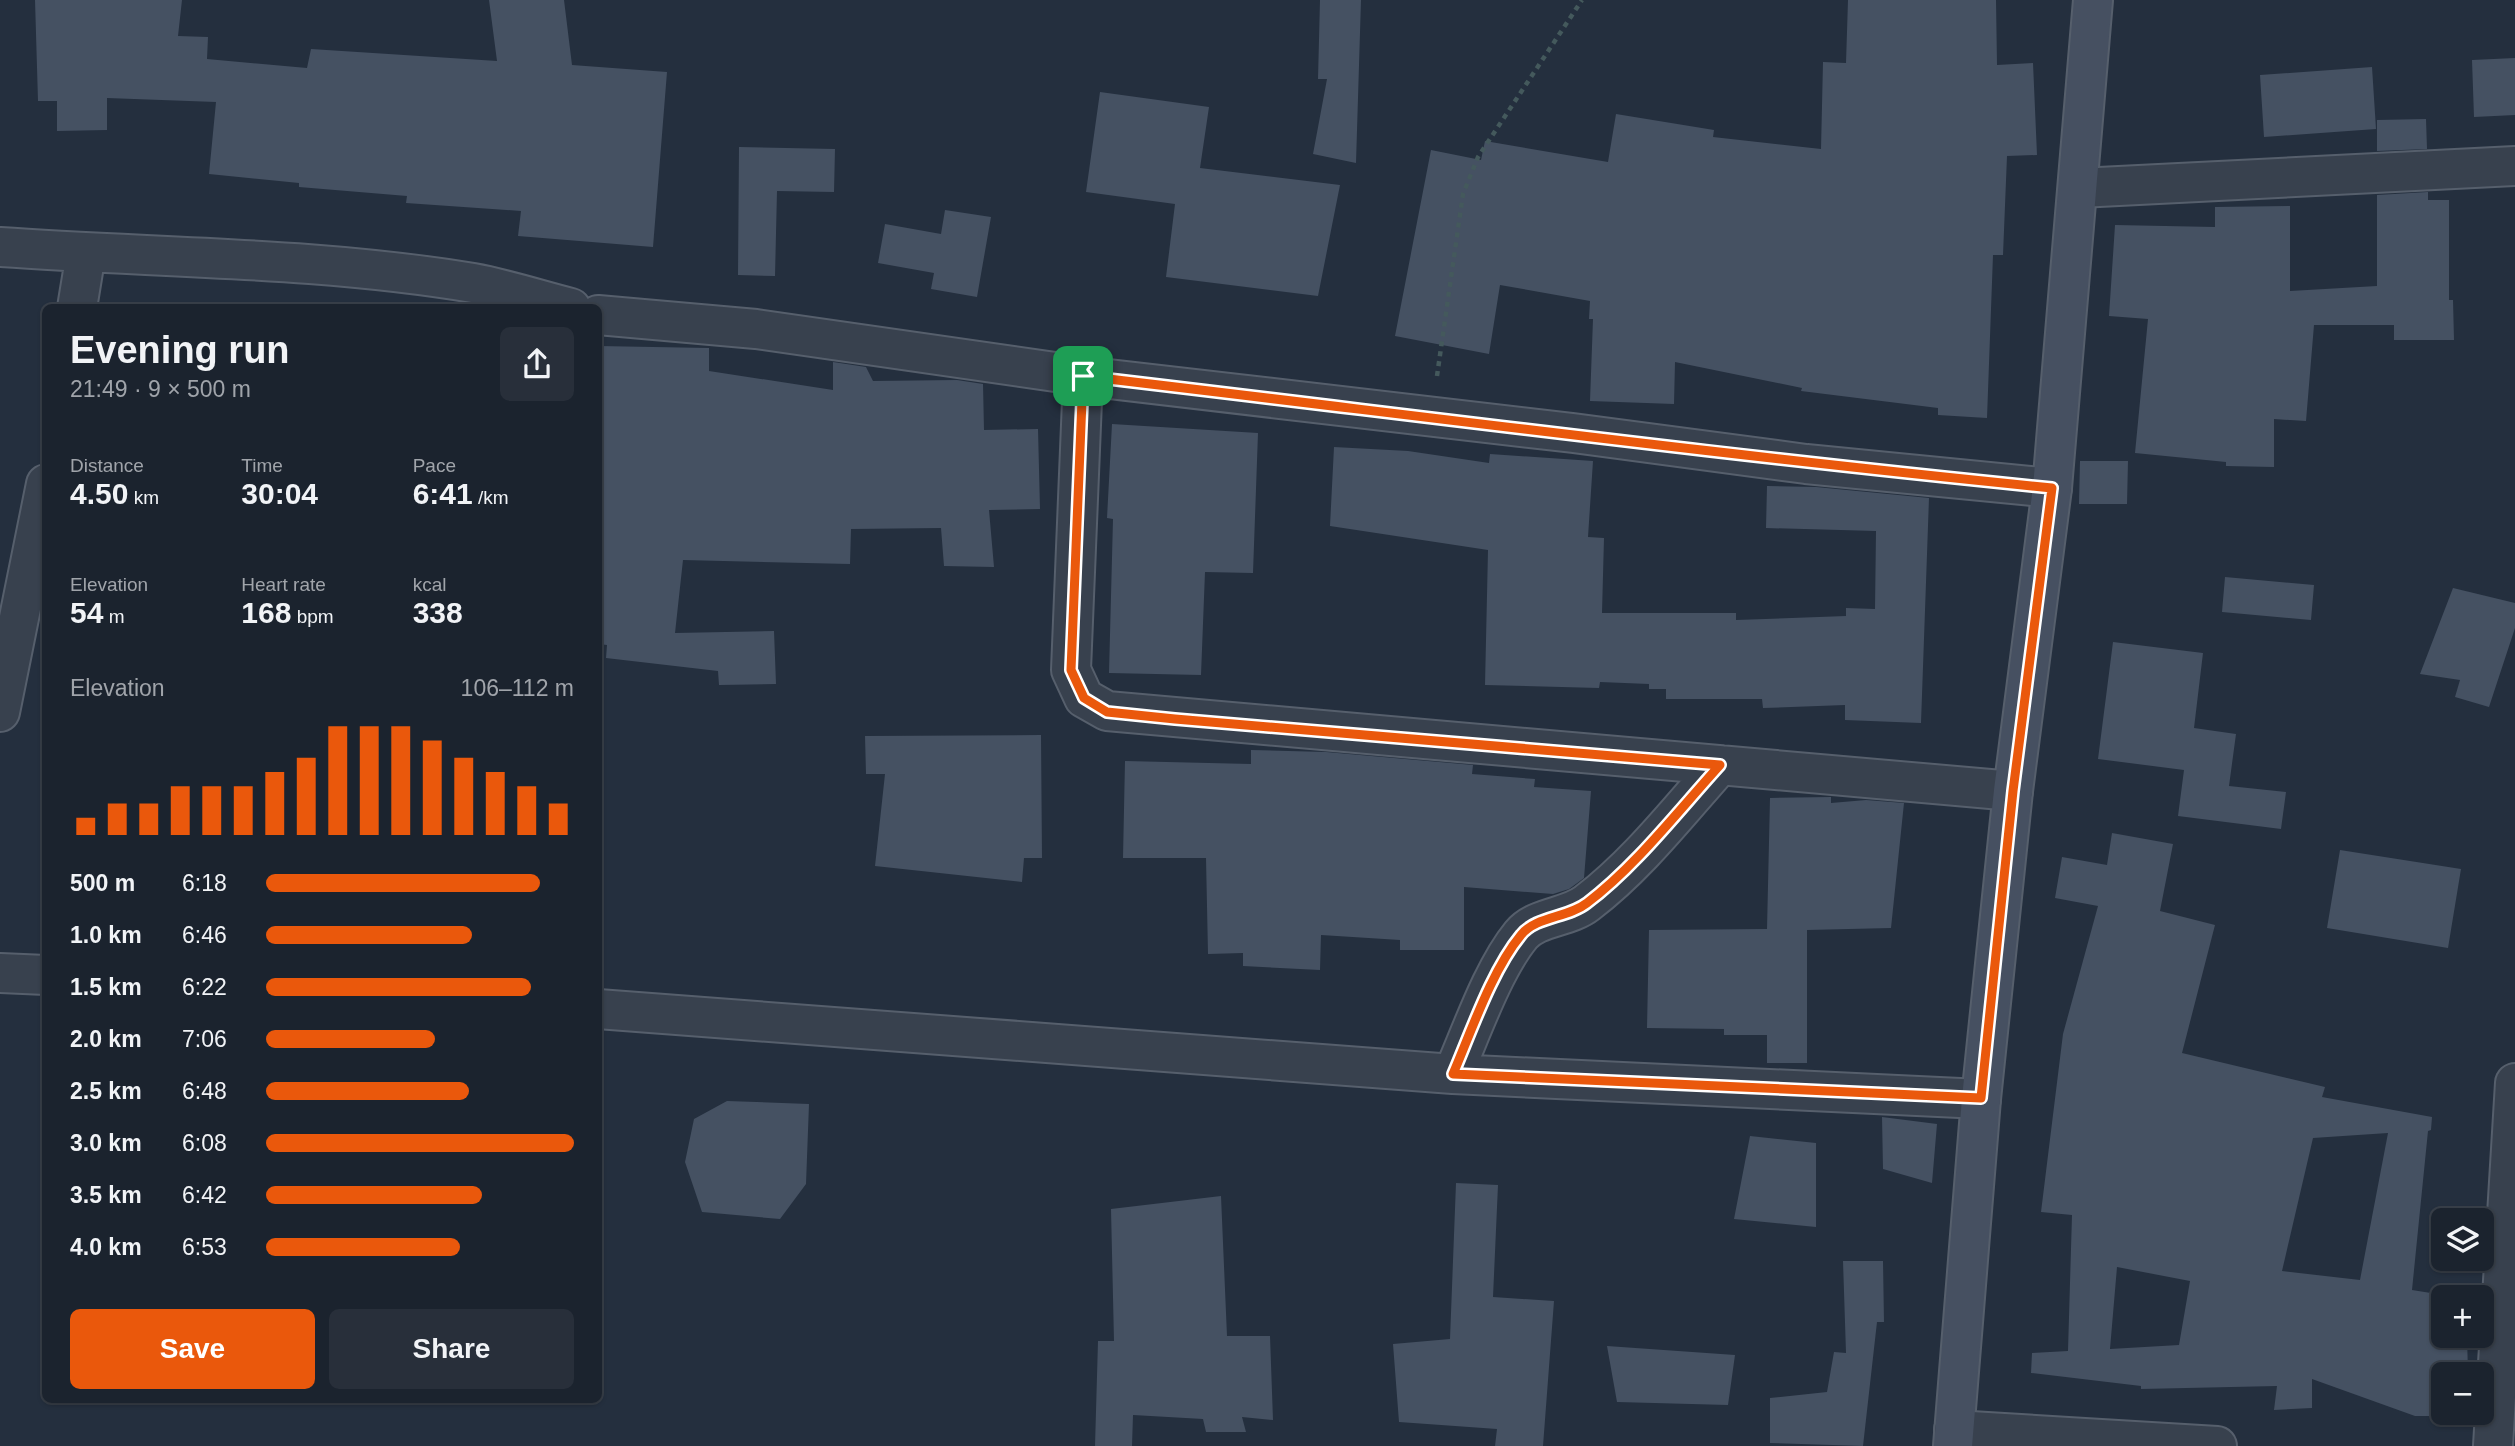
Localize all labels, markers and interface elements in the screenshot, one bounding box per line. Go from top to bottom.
button: share [500,327,574,401]
text: Evening run [70,329,290,371]
pin [1053,346,1113,406]
icon: arrive [1064,357,1102,395]
text: 21:49 · 9 × 500 m [70,376,251,402]
text: Distance [70,455,144,476]
text: Time [241,455,283,476]
text: Pace [413,455,456,476]
text: 4.50 [70,477,128,510]
text: 30:04 [241,477,318,510]
text: 6:41 [413,477,473,510]
text: km [128,487,159,508]
text: /km [473,487,509,508]
text: Elevation [70,574,148,595]
text: Heart rate [241,574,326,595]
text: kcal [413,574,446,595]
text: 54 [70,596,103,629]
text: 168 [241,596,291,629]
text: 338 [413,596,463,629]
text: m [103,606,124,627]
text: bpm [291,606,334,627]
text: Elevation [70,675,165,701]
text: 106–112 m [461,675,574,701]
text: 500 m [70,870,135,896]
text: 6:18 [182,870,227,896]
text: 1.0 km [70,922,142,948]
text: 6:46 [182,922,227,948]
text: 1.5 km [70,974,142,1000]
text: 6:22 [182,974,227,1000]
text: 2.0 km [70,1026,142,1052]
text: 7:06 [182,1026,227,1052]
text: 2.5 km [70,1078,142,1104]
text: 6:48 [182,1078,227,1104]
text: 3.0 km [70,1130,142,1156]
text: 6:08 [182,1130,227,1156]
text: 3.5 km [70,1182,142,1208]
text: 6:42 [182,1182,227,1208]
map controls [2431,1208,2494,1425]
button: layers [2431,1208,2494,1271]
text: 4.0 km [70,1234,142,1260]
text: 6:53 [182,1234,227,1260]
button: + [2431,1285,2494,1348]
button: Save [70,1309,315,1389]
button: Share [329,1309,574,1389]
button: − [2431,1362,2494,1425]

